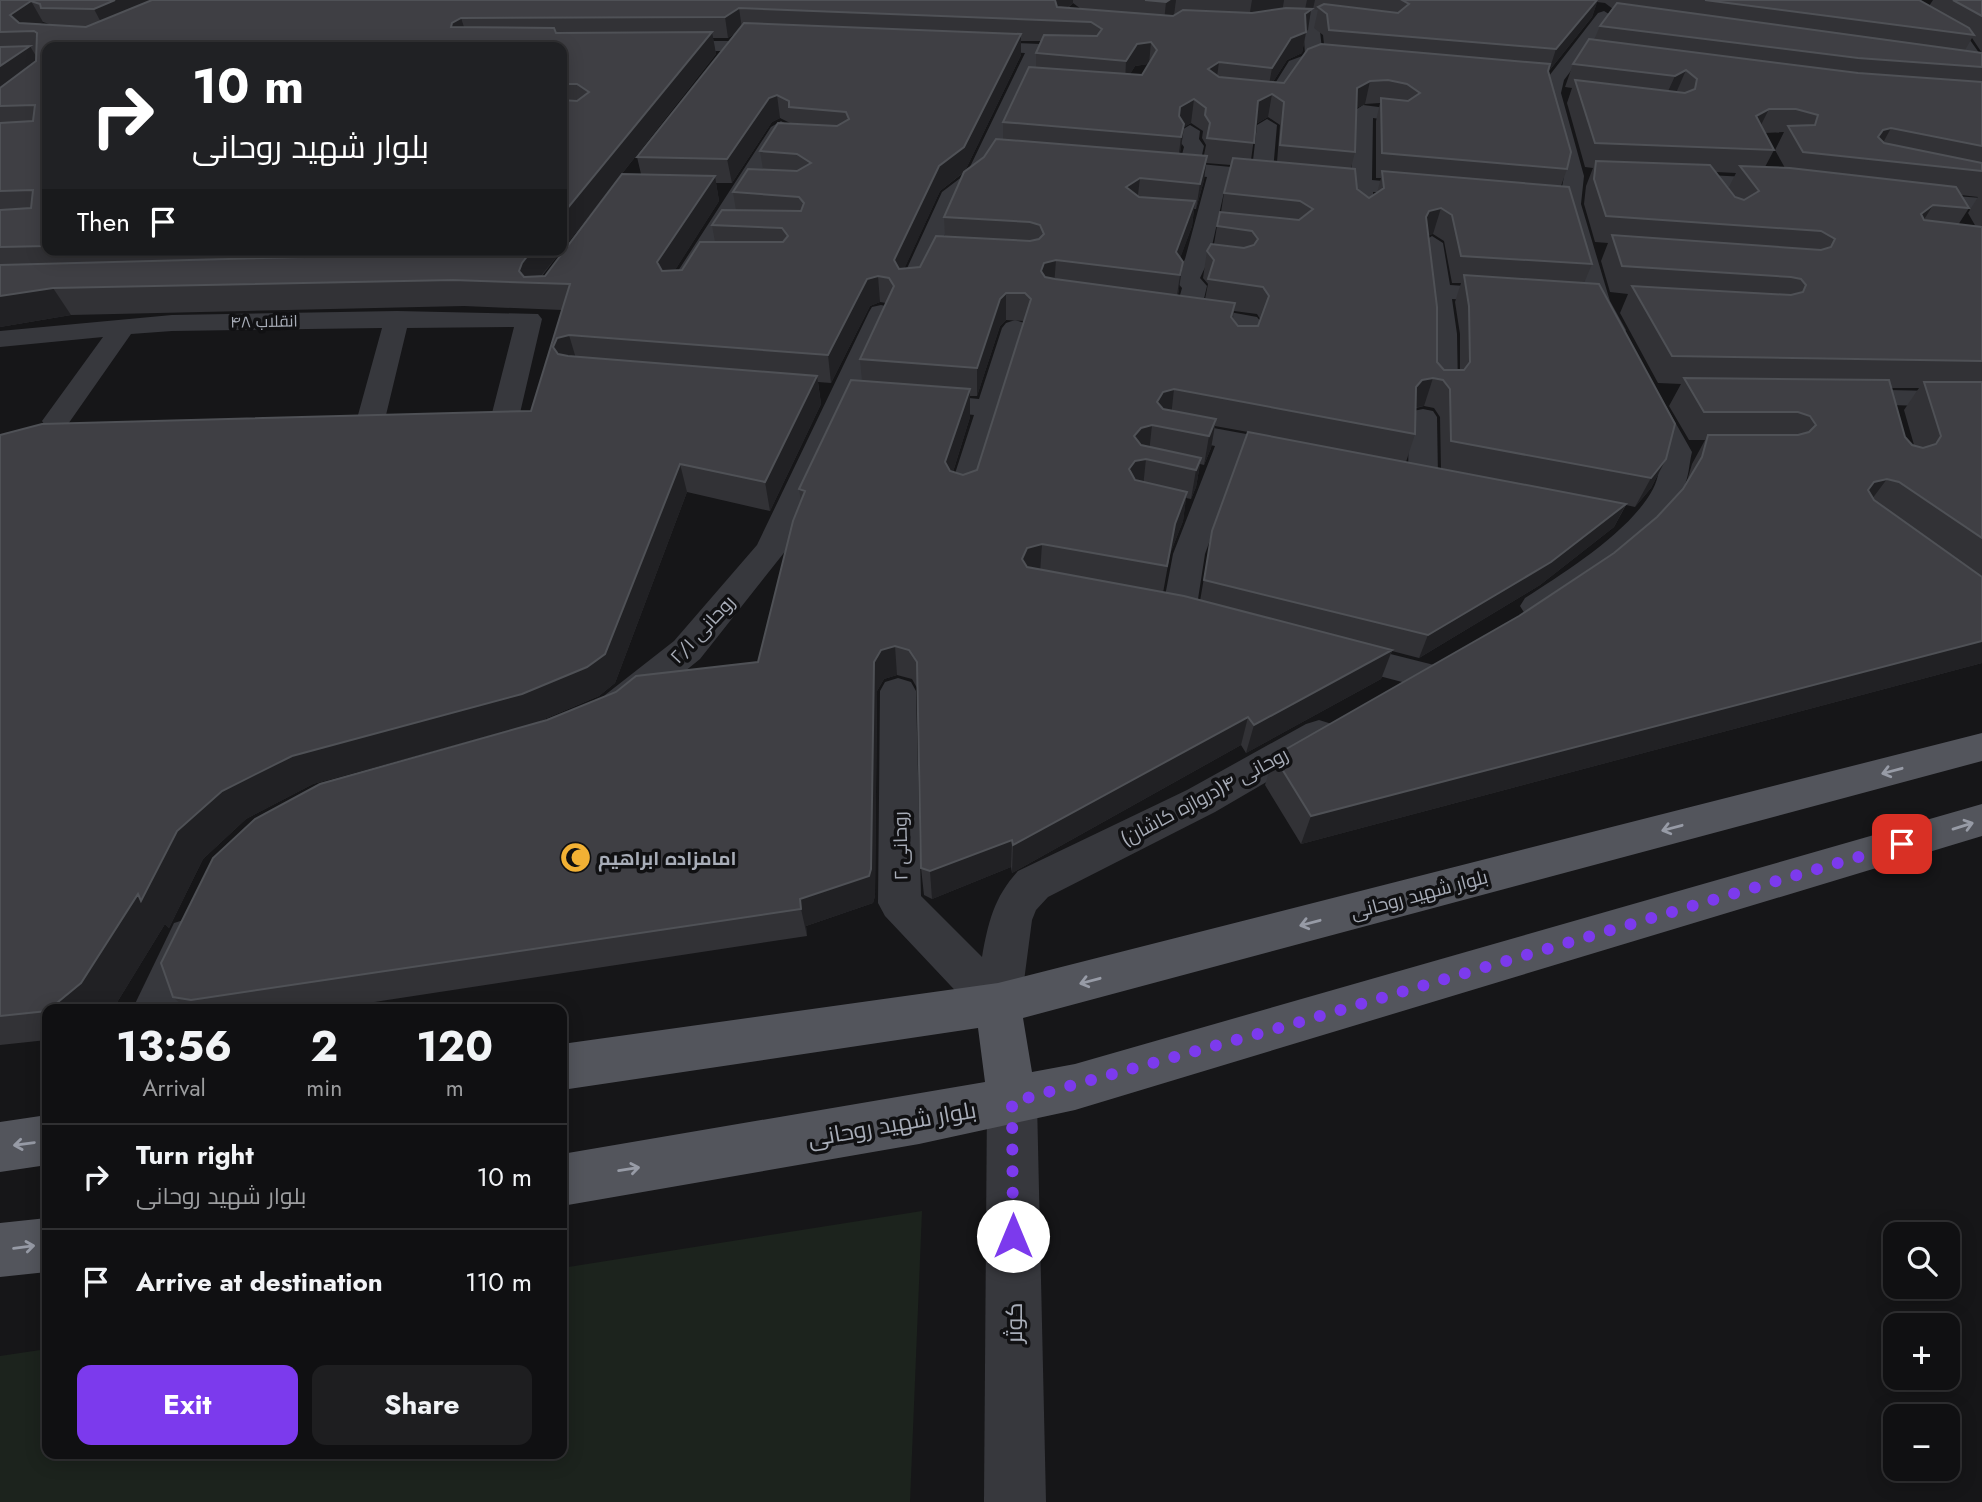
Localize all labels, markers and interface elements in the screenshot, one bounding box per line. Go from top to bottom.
text: 10 m [192,51,304,121]
icon: right [77,70,168,161]
text: بلوار شهید روحانی [192,124,429,170]
text: Then [77,203,130,241]
icon: arrive [144,203,182,241]
street label: انقلاب ۴۸ [230,309,298,334]
street label: روحانی ۲/۱ [664,589,741,670]
street label: روحانی ۴(دروازه کاشان) [1116,741,1293,852]
one-way arrow [1881,765,1903,778]
street label: روحانی ۲ [886,811,915,881]
pin [1872,814,1932,874]
one-way arrow [1952,818,1974,831]
one-way arrow [1661,822,1684,835]
icon: arrive [1883,825,1921,863]
mosque icon: امامزاده ابراهیم [558,841,592,875]
place label: امامزاده ابراهیم [598,845,737,872]
street label: بلوار شهید روحانی [1348,863,1491,926]
one-way arrow [1299,917,1322,930]
one-way arrow [1079,975,1101,988]
text: 13:56 [116,1016,232,1077]
text: 2 [310,1016,338,1077]
text: 120 [416,1016,493,1077]
text: Arrival [142,1071,206,1105]
text: min [306,1071,342,1105]
text: m [446,1071,464,1105]
street label: بلوار شهید روحانی [805,1092,979,1156]
text: Turn right [136,1136,254,1174]
one-way arrow [13,1138,36,1151]
icon: right [77,1158,115,1196]
text: 10 m [477,1158,532,1196]
one-way arrow [617,1162,640,1175]
text: بلوار شهید روحانی [136,1179,306,1213]
position arrow [976,1199,1050,1273]
map controls [1883,1222,1960,1481]
button: search [1883,1222,1960,1299]
one-way arrow [12,1241,34,1254]
icon: arrive [77,1263,115,1301]
text: Arrive at destination [136,1263,383,1301]
text: 110 m [465,1263,532,1301]
street label: کوثر [997,1303,1031,1345]
button: + [1883,1313,1960,1390]
button: Exit [77,1365,298,1445]
button: Share [312,1365,532,1445]
button: − [1883,1404,1960,1481]

